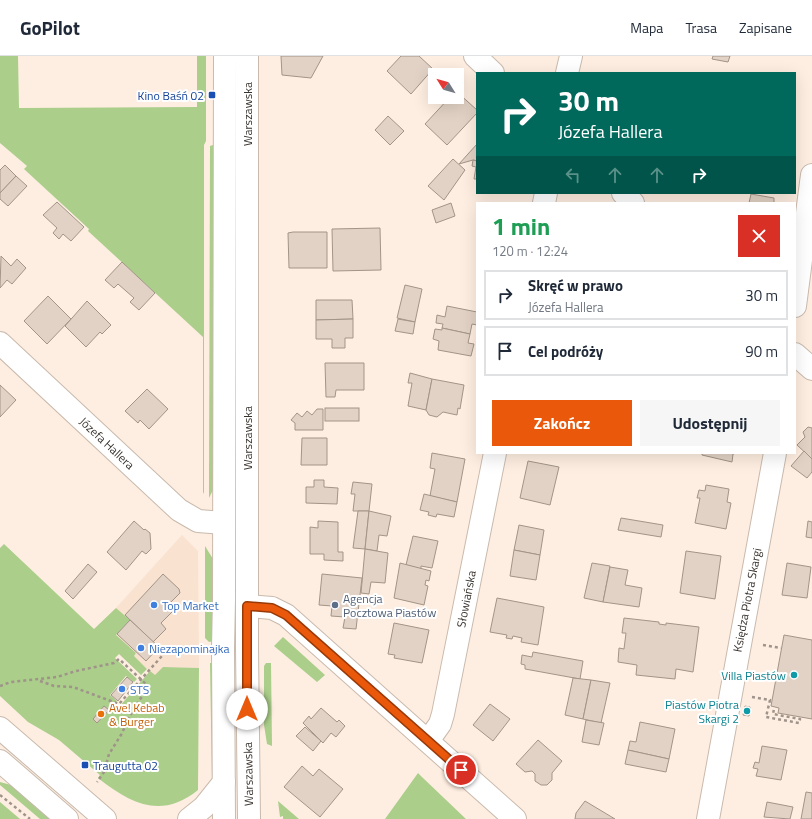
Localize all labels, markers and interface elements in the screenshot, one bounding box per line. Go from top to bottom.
text: GoPilot [20,13,80,42]
text: Mapa [630,17,663,38]
text: Trasa [685,17,717,38]
text: Zapisane [739,17,792,38]
north arrow [428,68,464,104]
map controls [428,68,464,104]
text: 30 m [558,79,619,122]
street label: Warszawska [238,82,257,146]
place label: Kino Baśń 02 [138,86,204,105]
icon: right [492,88,544,140]
marker: Kino Baśń 02 [207,90,217,100]
text: Józefa Hallera [558,118,663,145]
icon: left [562,164,584,186]
icon: ahead [604,164,626,186]
icon: ahead [646,164,668,186]
icon: right [688,164,710,186]
text: 1 min [492,208,550,244]
button: close [738,215,780,257]
text: 120 m · 12:24 [492,241,568,261]
text: Skręć w prawo [528,274,623,297]
icon: right [494,284,516,306]
text: 30 m [745,284,778,307]
text: Józefa Hallera [528,297,604,317]
icon: arrive [494,340,516,362]
text: Cel podróży [528,340,603,363]
text: 90 m [745,340,778,363]
button: Zakończ [492,400,632,446]
button: Udostępnij [640,400,780,446]
street label: Warszawska [238,406,257,470]
street label: Józefa Hallera [75,412,139,474]
street label: Księdza Piotra Skargi [728,546,766,654]
street label: Słowiańska [451,569,481,629]
place label: Agencja Pocztowa Piastów [343,589,436,622]
place label: Top Market [162,596,219,615]
marker: Top Market [149,600,159,610]
marker: Agencja Pocztowa Piastów [330,600,340,610]
place label: Niezapominajka [149,639,229,658]
marker: Niezapominajka [136,643,146,653]
place label: Villa Piastów [721,666,786,685]
marker: Villa Piastów [789,670,799,680]
place label: STS [130,680,149,699]
marker: STS [117,684,127,694]
position arrow [226,688,268,730]
place label: Piastów Piotra Skargi 2 [665,695,739,728]
place label: Ave! Kebab & Burger [109,698,165,731]
marker: Piastów Piotra Skargi 2 [742,706,752,716]
marker: Ave! Kebab & Burger [96,709,106,719]
street label: Warszawska [238,742,258,806]
pin [444,753,478,787]
place label: Traugutta 02 [93,756,158,775]
icon: arrive [450,759,472,781]
marker: Traugutta 02 [80,760,90,770]

